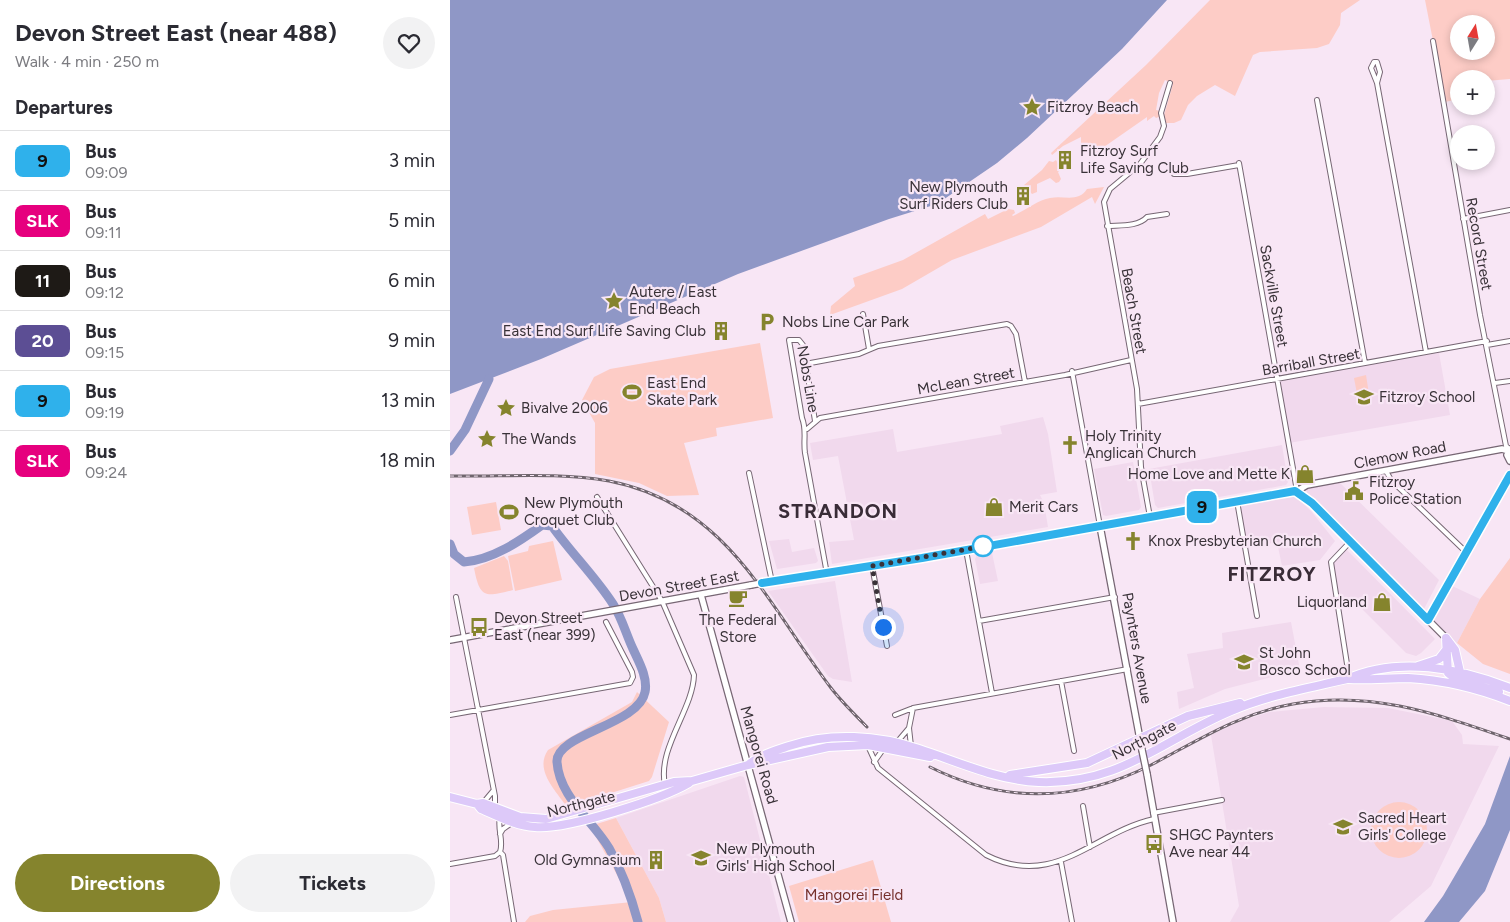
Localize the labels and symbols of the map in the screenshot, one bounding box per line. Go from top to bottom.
north arrow [1450,15,1495,60]
place icon: Fitzroy Beach [1021,96,1043,118]
place label: Fitzroy Beach [1047,98,1138,116]
place label: Fitzroy Surf Life Saving Club [1080,142,1189,177]
building icon: Fitzroy Surf Life Saving Club [1054,149,1076,171]
place label: New Plymouth Surf Riders Club [899,178,1008,213]
building icon: New Plymouth Surf Riders Club [1012,185,1034,207]
street label: Record Street [1462,196,1496,292]
street label: Sackville Street [1256,243,1292,349]
street label: Beach Street [1118,266,1150,356]
place label: Autere / East End Beach [629,283,717,318]
place icon: Autere / East End Beach [603,290,625,312]
parking icon: Nobs Line Car Park [756,311,778,333]
place label: Nobs Line Car Park [782,313,910,331]
building icon: East End Surf Life Saving Club [710,320,732,342]
place label: East End Surf Life Saving Club [503,322,706,340]
street label: Nobs Line [793,344,823,414]
street label: Barriball Street [1261,344,1362,379]
street label: McLean Street [916,364,1016,398]
place label: East End Skate Park [647,374,718,409]
sports icon: East End Skate Park [621,381,643,403]
school or university icon: Fitzroy School [1353,386,1375,408]
place label: Fitzroy School [1379,388,1475,406]
place icon: Bivalve 2006 [495,397,517,419]
place label: Bivalve 2006 [521,399,608,417]
place label: Holy Trinity Anglican Church [1085,427,1196,462]
place icon: The Wands [476,428,498,450]
place label: The Wands [502,430,576,448]
church icon: Holy Trinity Anglican Church [1059,434,1081,456]
street label: Clemow Road [1352,437,1448,473]
shop icon: Home Love and Mette K [1294,463,1316,485]
place label: Home Love and Mette K [1128,465,1291,483]
place label: Fitzroy Police Station [1369,473,1462,508]
public building icon: Fitzroy Police Station [1343,480,1365,502]
line badge: 9 [1186,491,1218,523]
place label: New Plymouth Croquet Club [524,494,623,529]
shop icon: Merit Cars [983,496,1005,518]
place label: Merit Cars [1009,498,1078,516]
district label: STRANDON [778,499,898,523]
sports icon: New Plymouth Croquet Club [498,501,520,523]
church icon: Knox Presbyterian Church [1122,530,1144,552]
place label: Knox Presbyterian Church [1148,532,1322,550]
unlabelled marker [972,535,994,557]
district label: FITZROY [1227,562,1317,586]
street label: Devon Street East [618,567,741,605]
cafe icon: The Federal Store [727,587,749,609]
street label: Paynters Avenue [1118,591,1156,705]
shop icon: Liquorland [1371,591,1393,613]
place label: Liquorland [1297,593,1367,611]
place label: Devon Street East (near 399) [494,609,596,644]
place label: The Federal Store [699,611,777,646]
your location [871,615,896,640]
bus stop icon: Devon Street East (near 399) [468,616,490,638]
place label: St John Bosco School [1259,644,1351,679]
school or university icon: St John Bosco School [1233,651,1255,673]
street label: Mangorei Road [736,704,782,806]
street label: Northgate [1109,716,1179,764]
street label: Northgate [545,787,617,821]
place label: Sacred Heart Girls' College [1358,809,1447,844]
school or university icon: Sacred Heart Girls' College [1332,816,1354,838]
place label: SHGC Paynters Ave near 44 [1169,826,1274,861]
bus stop icon: SHGC Paynters Ave near 44 [1143,833,1165,855]
place label: New Plymouth Girls' High School [716,840,835,875]
school or university icon: New Plymouth Girls' High School [690,847,712,869]
building icon: Old Gymnasium [645,849,667,871]
place label: Old Gymnasium [534,851,641,869]
park label: Mangorei Field [805,886,903,904]

